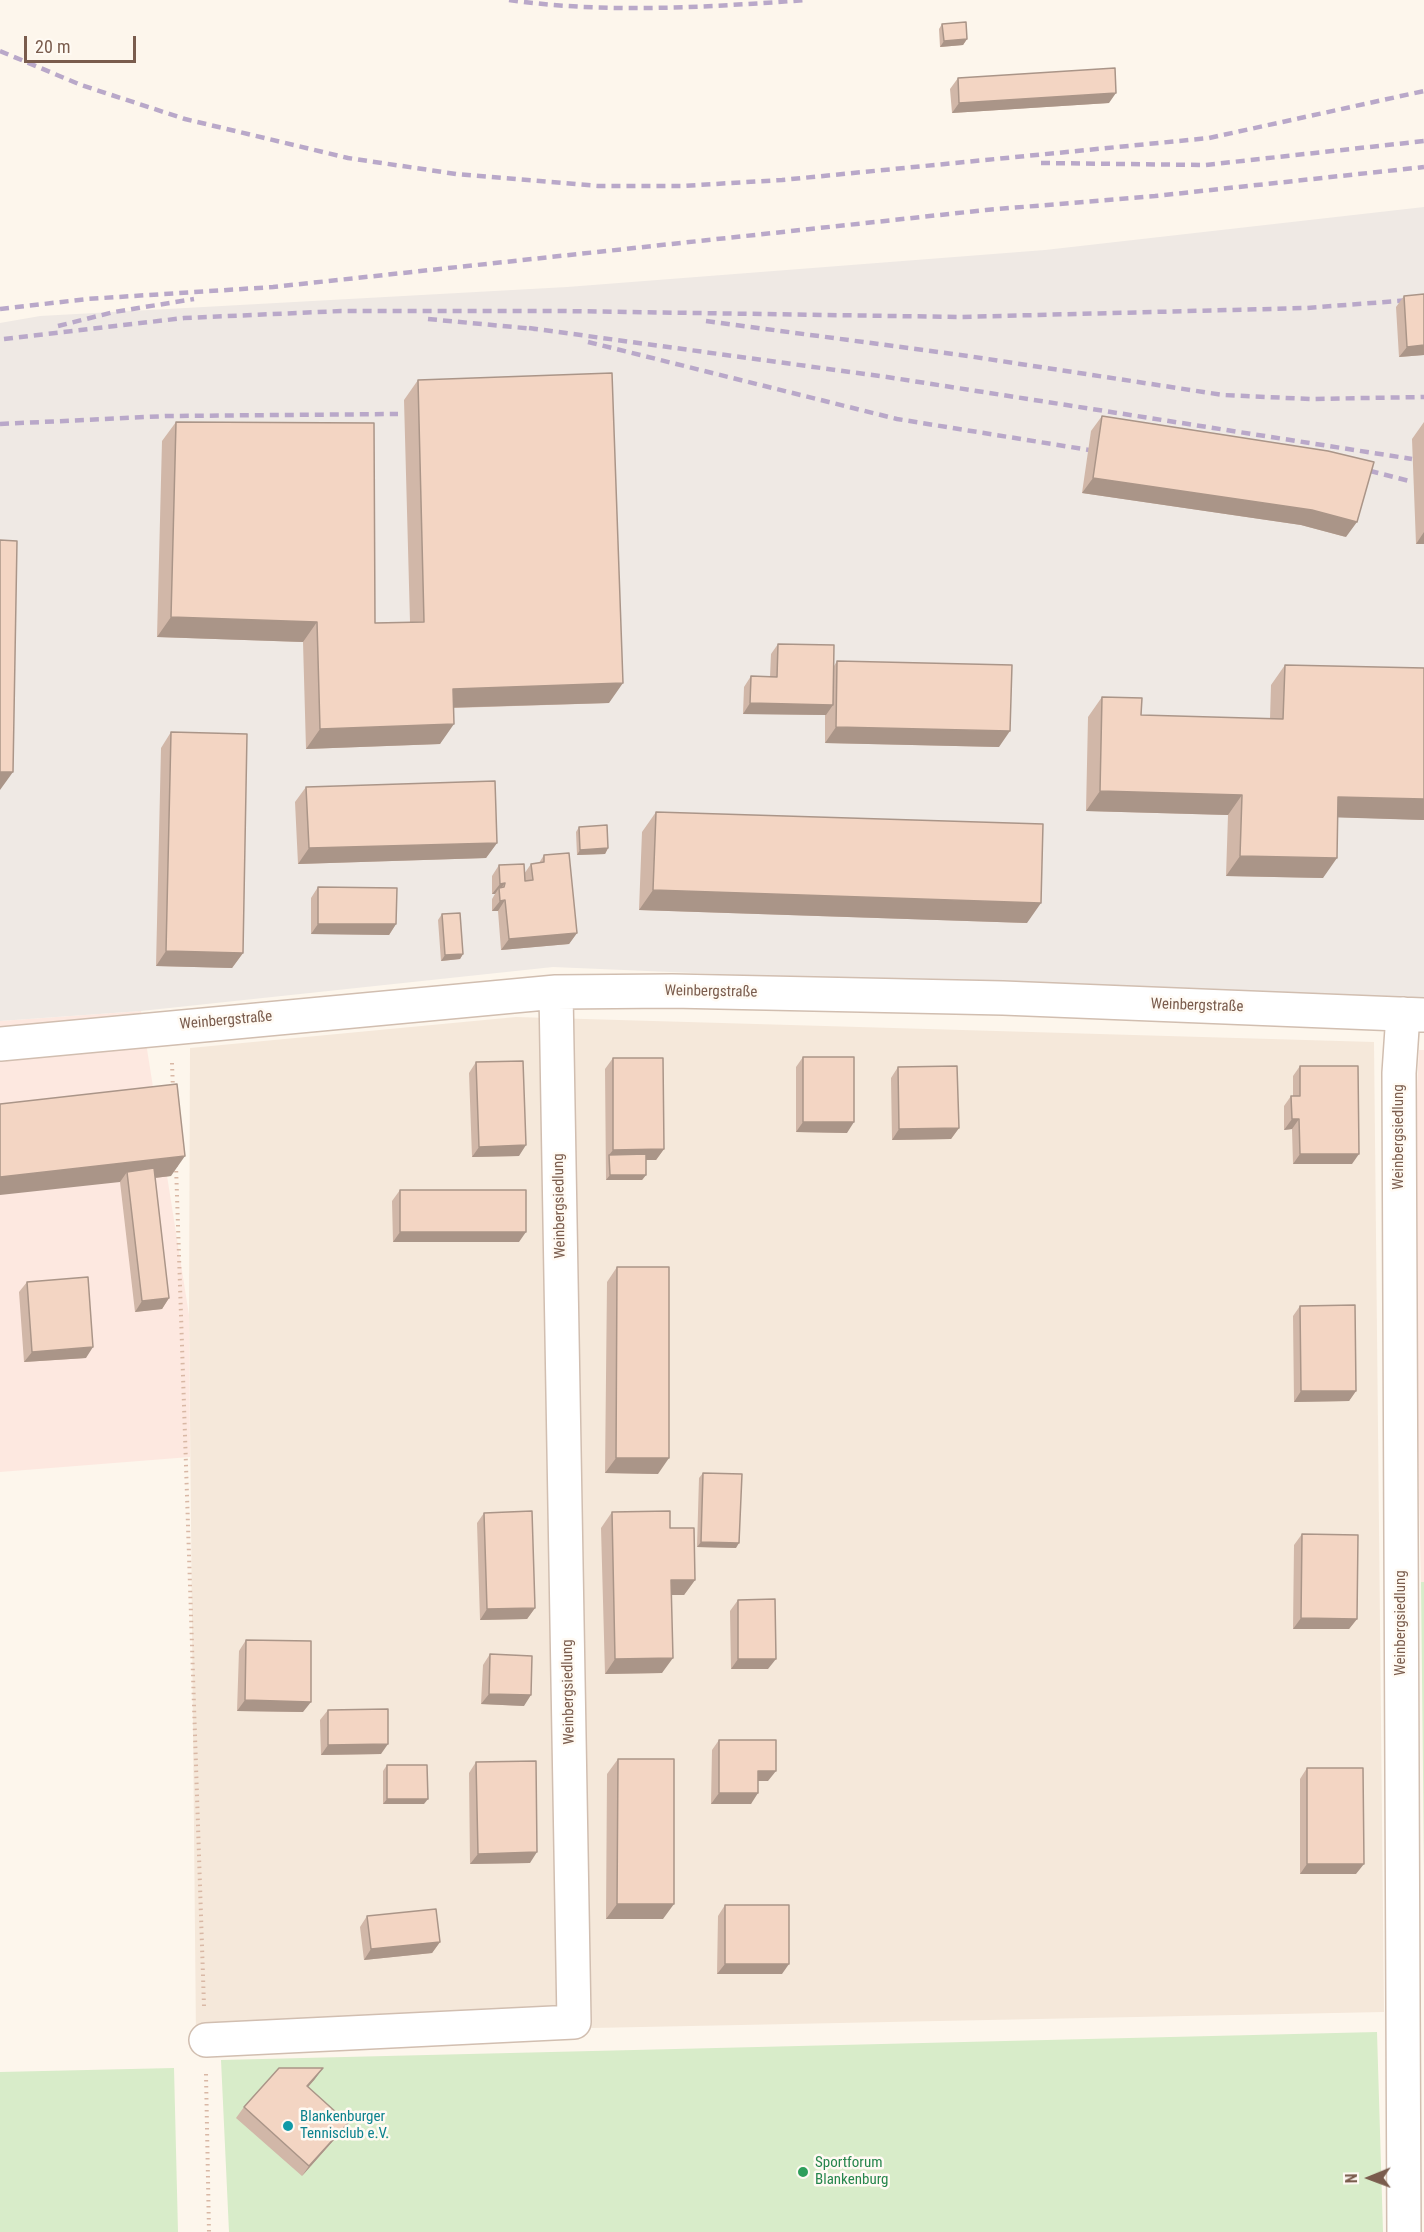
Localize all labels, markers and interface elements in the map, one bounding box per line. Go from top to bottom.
scale bar [27,24,140,62]
text: 20 m [35,36,70,57]
street label: Weinbergstraße [664,982,758,1002]
street label: Weinbergstraße [1150,995,1244,1017]
street label: Weinbergstraße [179,1008,273,1034]
street label: Weinbergsiedlung [1390,1084,1408,1190]
street label: Weinbergsiedlung [550,1153,570,1259]
street label: Weinbergsiedlung [1392,1570,1410,1676]
street label: Weinbergsiedlung [559,1639,579,1745]
place label: Blankenburger Tennisclub e.V. [300,2108,389,2143]
marker: Blankenburger Tennisclub e.V. [281,2119,295,2133]
north arrow [1340,2148,1400,2208]
place label: Sportforum Blankenburg [815,2154,888,2189]
marker: Sportforum Blankenburg [796,2165,810,2179]
text: N [1342,2173,1361,2183]

